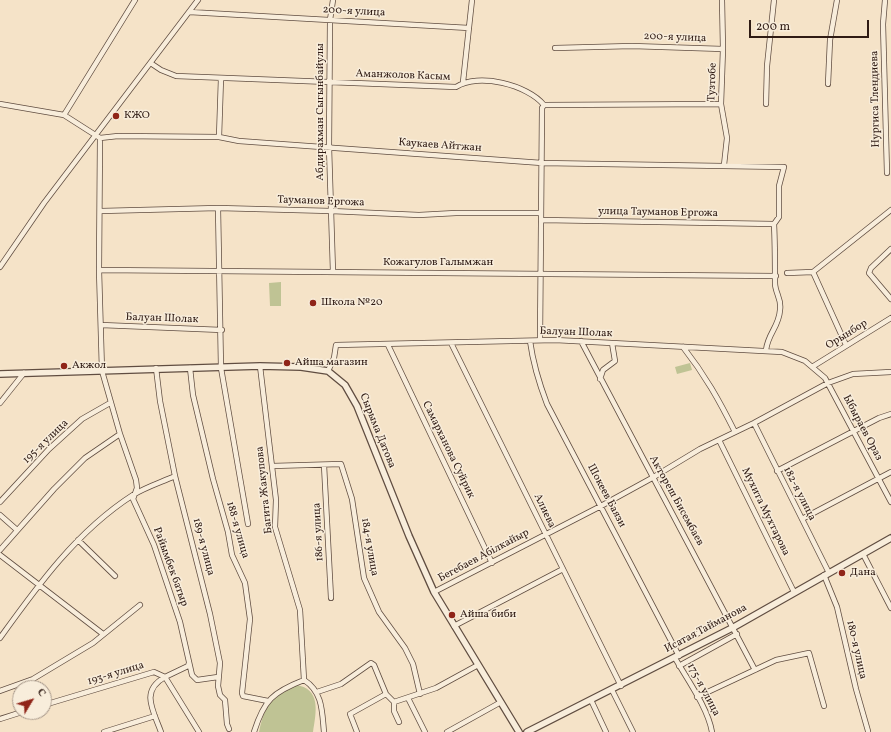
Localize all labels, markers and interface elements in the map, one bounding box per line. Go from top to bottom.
street label: 200-я улица [322,4,386,20]
scale bar [751,12,871,38]
text: 200 m [756,19,790,35]
street label: 200-я улица [643,30,707,46]
street label: Абдирахман Сыгынбайулы [314,43,328,181]
street label: Нургиса Тлендиева [869,50,883,148]
street label: Тузтобе [706,62,720,102]
street label: Аманжолов Касым [355,68,451,84]
place label: КЖО [124,109,150,123]
marker: КЖО [111,111,121,121]
street label: Каукаев Айтжан [398,137,482,155]
street label: Тауманов Ергожа [277,194,365,210]
street label: улица Тауманов Ергожа [598,205,718,221]
street label: Кожагулов Галымжан [383,256,493,270]
place label: Школа №20 [321,296,383,310]
marker: Школа №20 [308,298,318,308]
street label: Балуан Шолак [125,311,199,327]
street label: Орынбор [824,317,870,353]
street label: Балуан Шолак [539,325,613,341]
place label: Айша магазин [295,356,368,370]
marker: Айша магазин [282,358,292,368]
place label: Акжол [72,359,106,373]
marker: Акжол [59,361,69,371]
street label: Сырыма Датова [356,392,398,470]
street label: Ыбыраев Ораз [839,393,885,463]
street label: Самарханова Суйрик [419,399,477,501]
street label: 195-я улица [20,417,72,467]
street label: Багита Жакупова [254,445,276,535]
street label: Актореш Бисембаев [646,454,706,548]
street label: Шокеев Баязи [584,462,628,530]
street label: 182-я улица [780,465,818,523]
street label: Мухита Мухтарова [738,466,792,558]
street label: Алиева [530,492,558,530]
street label: 188-я улица [223,500,251,560]
street label: 186-я улица [311,502,327,562]
street label: 189-я улица [189,517,217,577]
street label: 184-я улица [357,517,381,577]
street label: Райымбек батыр [150,526,190,608]
street label: Бегебаев Абілкайыр [436,526,532,586]
place label: Дана [850,566,876,580]
marker: Дана [837,568,847,578]
street label: Исатая Тайманова [662,602,750,656]
place label: Айша биби [460,608,516,622]
marker: Айша биби [447,610,457,620]
street label: 180-я улица [843,619,869,681]
street label: 193-я улица [86,659,146,689]
street label: 175-я улица [684,661,722,719]
north arrow [12,680,52,720]
text: С [33,686,49,700]

